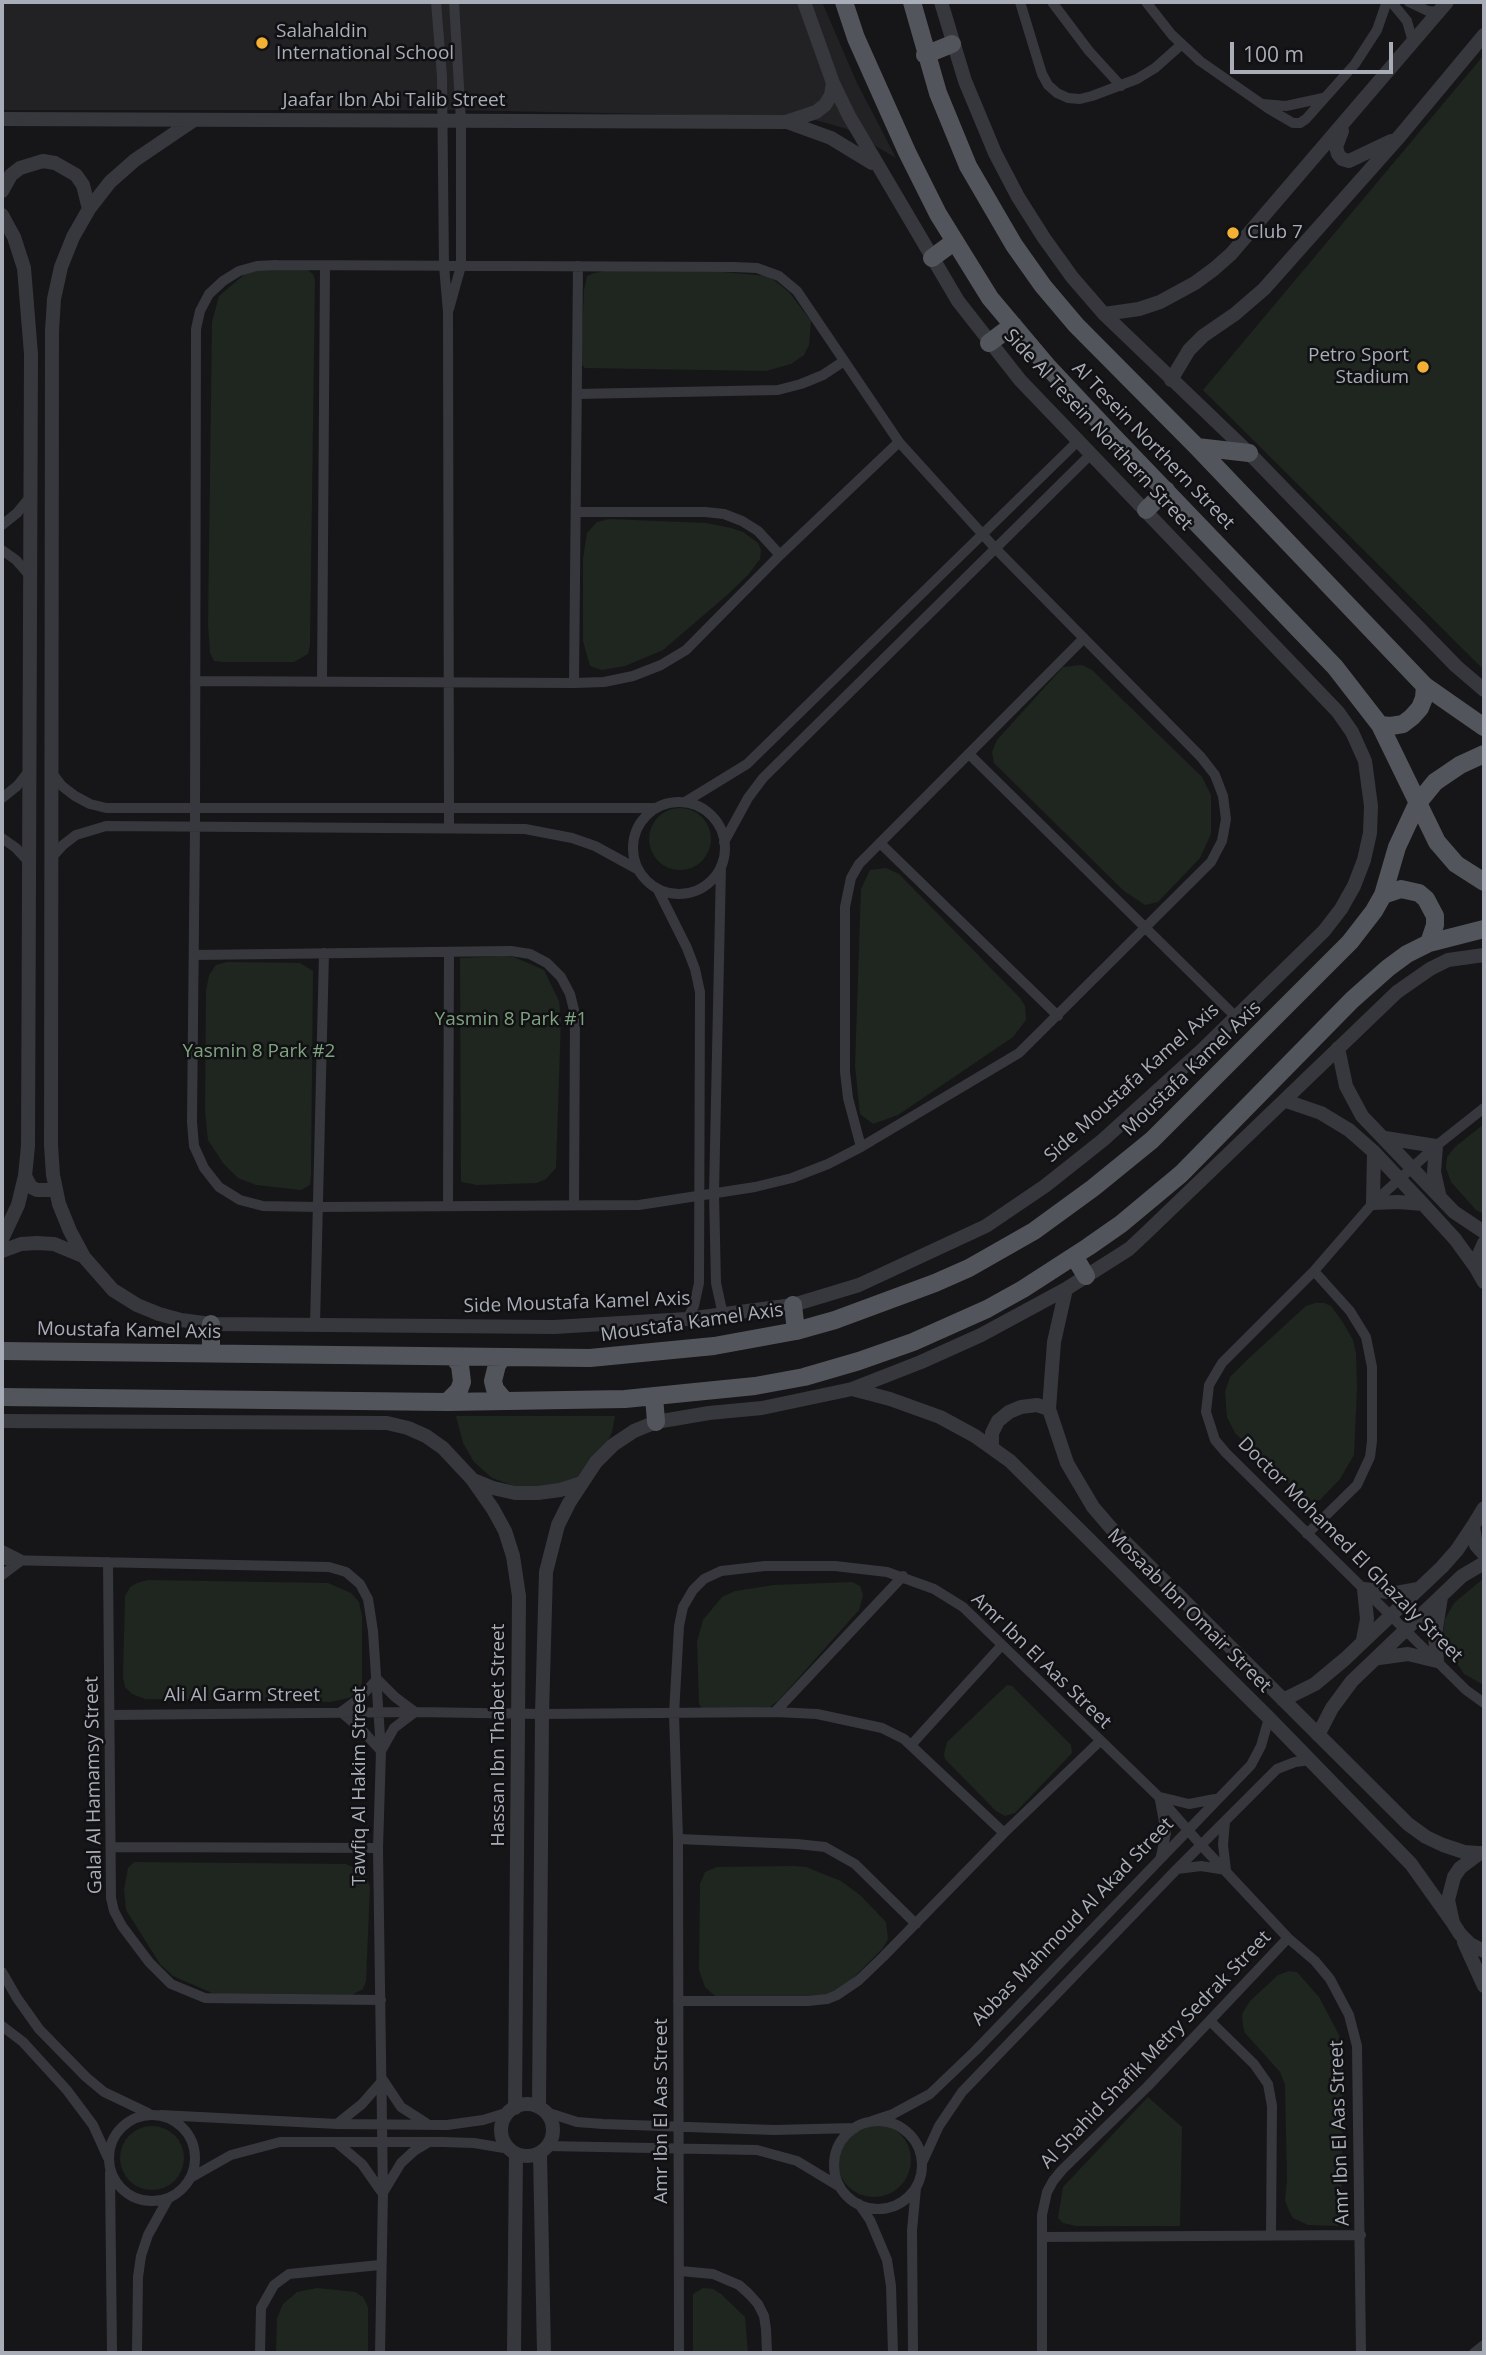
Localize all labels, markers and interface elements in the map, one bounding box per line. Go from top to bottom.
place label: Salahaldin International School [276,21,454,65]
scale bar [1234,28,1397,72]
marker: Salahaldin International School [254,35,270,51]
text: 100 m [1243,40,1304,68]
street label: Jaafar Ibn Abi Talib Street [283,90,505,112]
place label: Club 7 [1247,222,1303,244]
marker: Club 7 [1225,225,1241,241]
street label: Side Al Tesein Northern Street [999,325,1197,535]
place label: Petro Sport Stadium [1308,345,1409,389]
street label: Al Tesein Northern Street [1067,358,1239,534]
marker: Petro Sport Stadium [1415,359,1431,375]
street label: Moustafa Kamel Axis [1118,997,1266,1141]
street label: Side Moustafa Kamel Axis [1040,999,1224,1167]
park label: Yasmin 8 Park #1 [435,1009,587,1031]
park label: Yasmin 8 Park #2 [183,1041,335,1063]
street label: Side Moustafa Kamel Axis [463,1288,691,1318]
street label: Moustafa Kamel Axis [599,1299,785,1347]
street label: Moustafa Kamel Axis [37,1318,221,1344]
street label: Doctor Mohamed El Ghazaly Street [1233,1433,1467,1667]
street label: Mosaab Ibn Omair Street [1102,1524,1276,1698]
street label: Amr Ibn El Aas Street [966,1588,1116,1734]
street label: Hassan Ibn Thabet Street [488,1623,510,1847]
street label: Galal Al Hamamsy Street [81,1676,107,1894]
street label: Ali Al Garm Street [164,1685,320,1707]
street label: Tawfiq Al Hakim Street [349,1686,371,1886]
street label: Abbas Mahmoud Al Akad Street [967,1813,1179,2031]
street label: Al Shahid Shafik Metry Sedrak Street [1036,1926,1276,2174]
street label: Amr Ibn El Aas Street [651,2018,673,2204]
street label: Amr Ibn El Aas Street [1325,2040,1355,2226]

